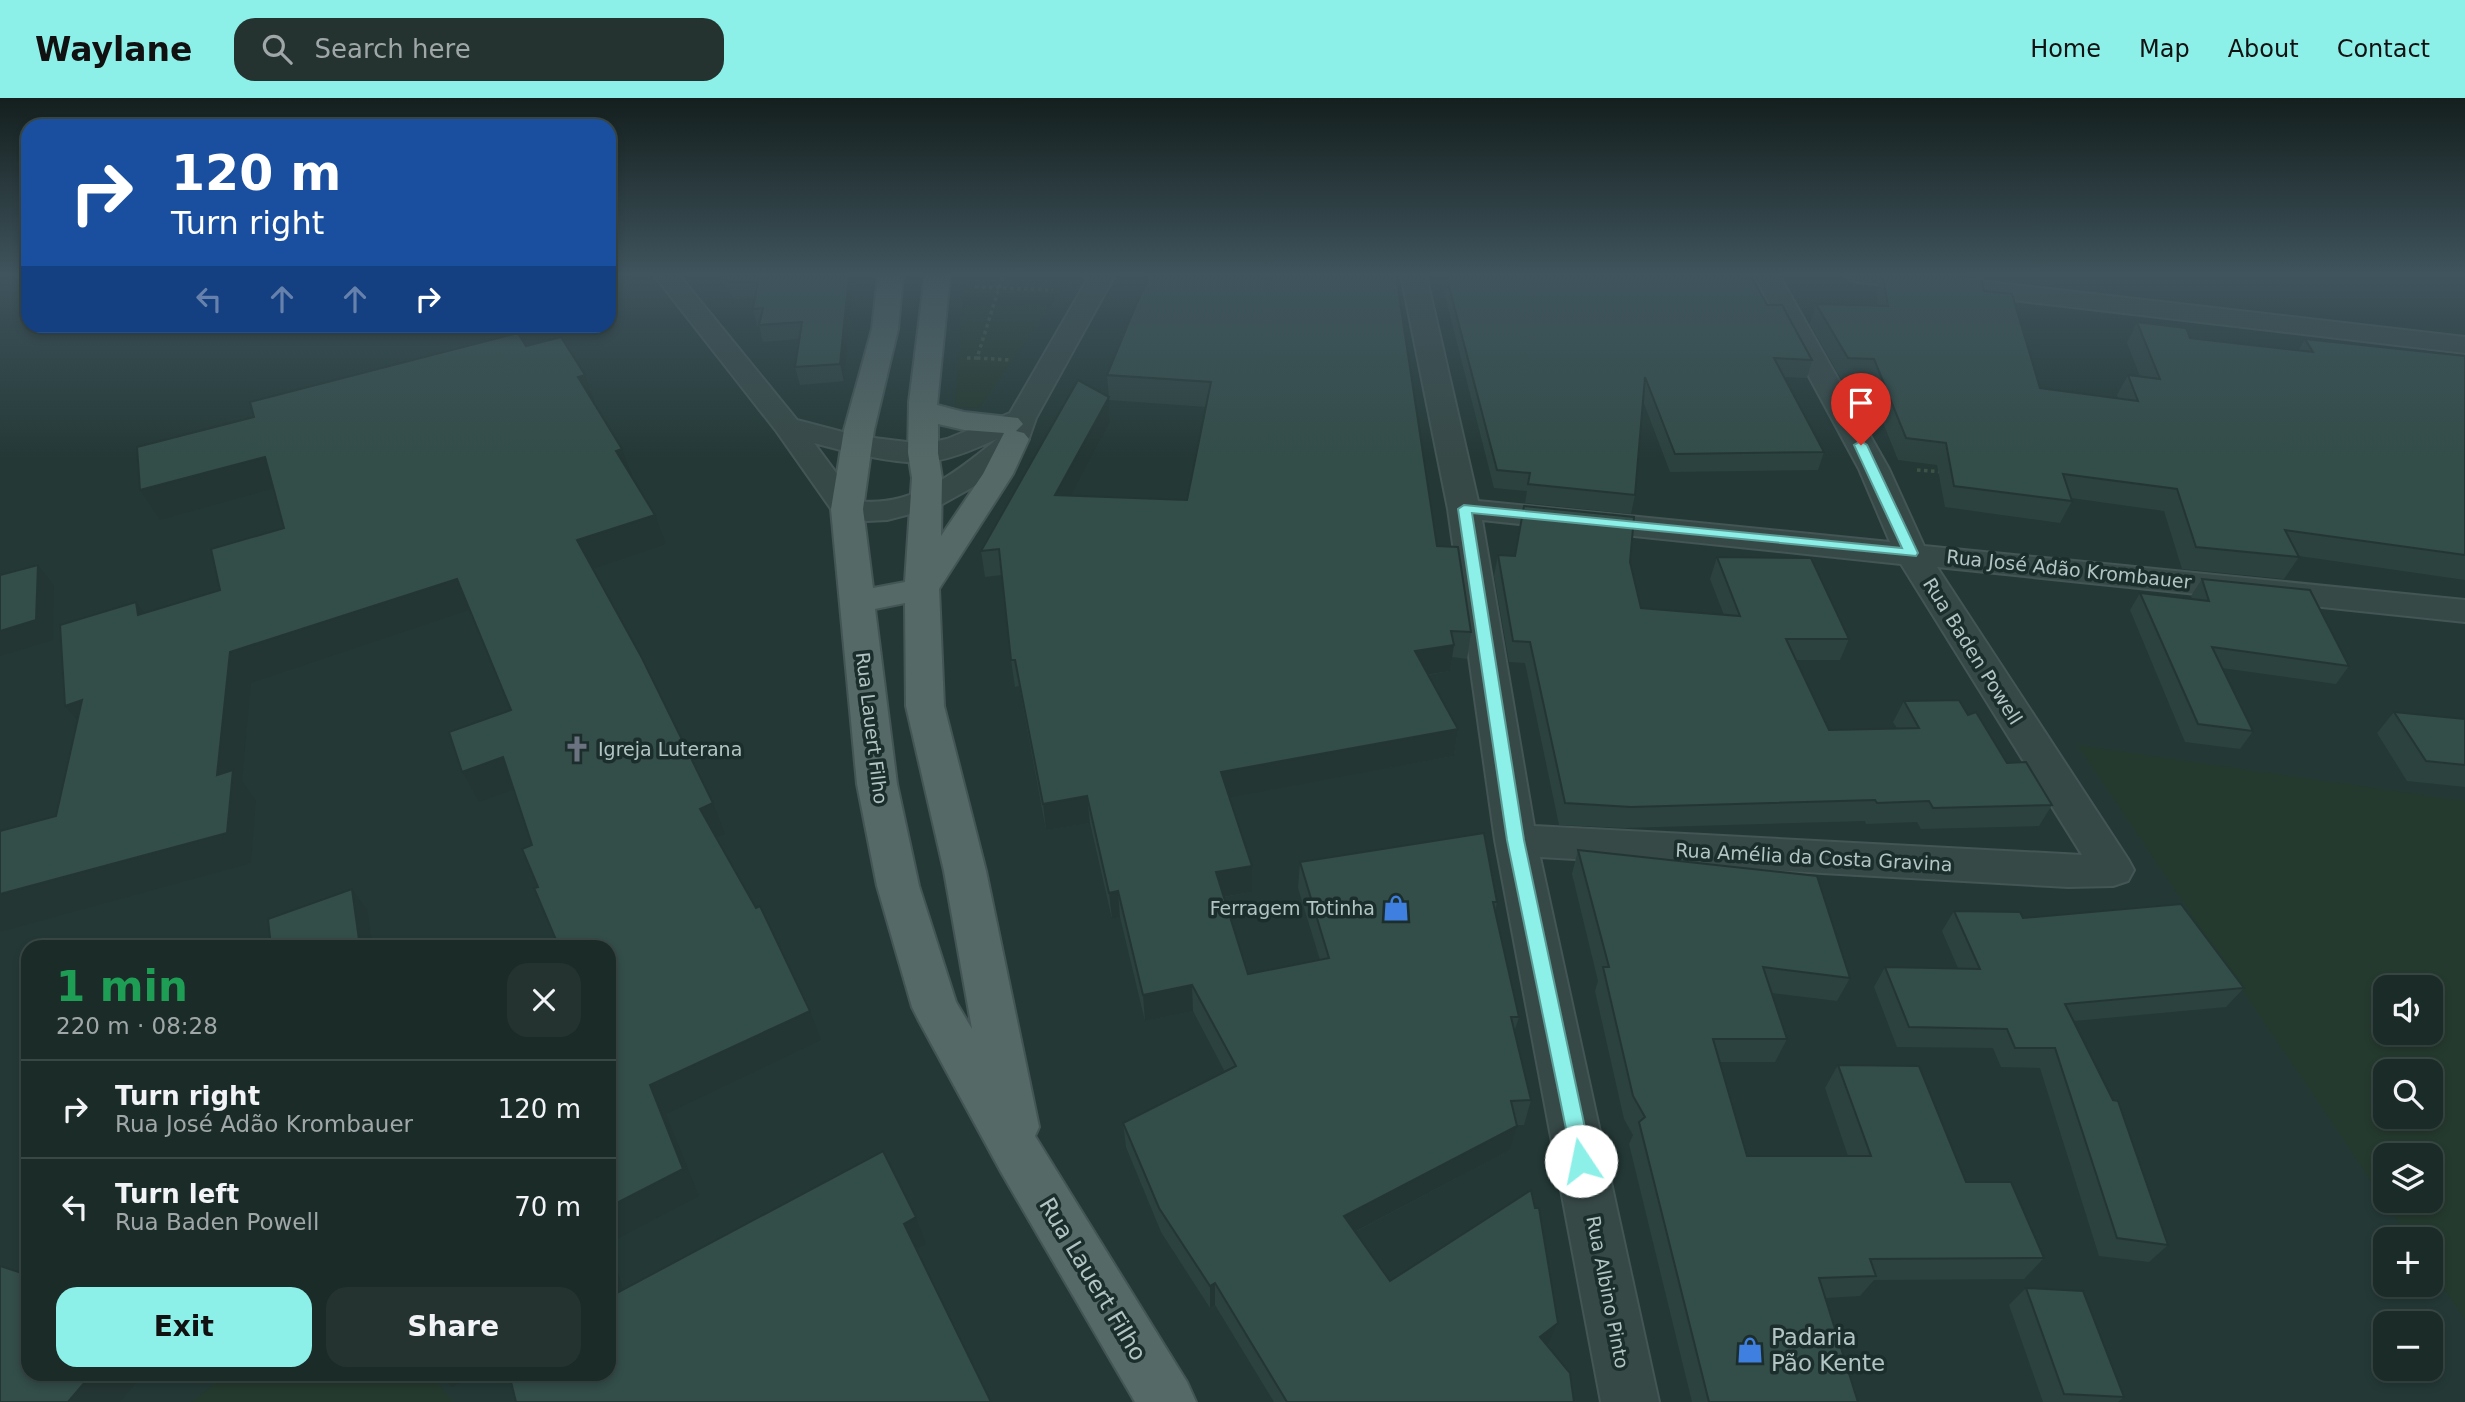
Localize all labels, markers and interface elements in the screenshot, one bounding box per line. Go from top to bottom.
search box [234,18,724,81]
text: Waylane [35,30,192,69]
icon: search [258,30,296,68]
text: Search here [314,34,471,64]
text: Home [2030,35,2101,63]
text: Map [2139,35,2190,63]
text: About [2228,35,2299,63]
text: Contact [2337,35,2430,63]
text: 120 m [171,145,341,202]
icon: right [56,147,147,238]
text: Turn right [171,204,324,242]
icon: left [190,280,228,318]
icon: ahead [263,280,301,318]
icon: ahead [336,280,374,318]
icon: right [409,280,447,318]
pin [1831,373,1891,445]
icon: arrive [1842,384,1880,422]
street label: Rua José Adão Krombauer [1945,545,2193,593]
street label: Rua Baden Powell [1919,574,2027,728]
street label: Rua Lauert Filho [852,651,892,805]
church icon: Igreja Luterana [562,734,592,764]
place label: Igreja Luterana [598,738,742,760]
street label: Rua Amélia da Costa Gravina [1675,839,1953,875]
shop icon: Ferragem Totinha [1381,893,1411,923]
place label: Ferragem Totinha [1210,897,1375,919]
text: 1 min [56,962,188,1011]
button: close [507,963,581,1037]
map controls [2373,975,2443,1381]
button: sound [2373,975,2443,1045]
text: 220 m · 08:28 [56,1013,218,1039]
button: search [2373,1059,2443,1129]
text: Turn right [115,1081,260,1111]
icon: right [56,1090,94,1128]
text: 120 m [498,1094,581,1124]
text: Rua José Adão Krombauer [115,1111,413,1137]
position arrow [1544,1124,1618,1198]
button: layers [2373,1143,2443,1213]
text: Turn left [115,1179,239,1209]
icon: left [56,1188,94,1226]
text: 70 m [514,1192,581,1222]
street label: Rua Lauert Filho [1034,1193,1152,1365]
text: Rua Baden Powell [115,1209,319,1235]
street label: Rua Albino Pinto [1582,1214,1634,1370]
button: + [2373,1227,2443,1297]
button: Exit [56,1287,312,1367]
button: Share [326,1287,581,1367]
button: − [2373,1311,2443,1381]
place label: Padaria Pão Kente [1771,1324,1885,1376]
shop icon: Padaria Pão Kente [1735,1335,1765,1365]

